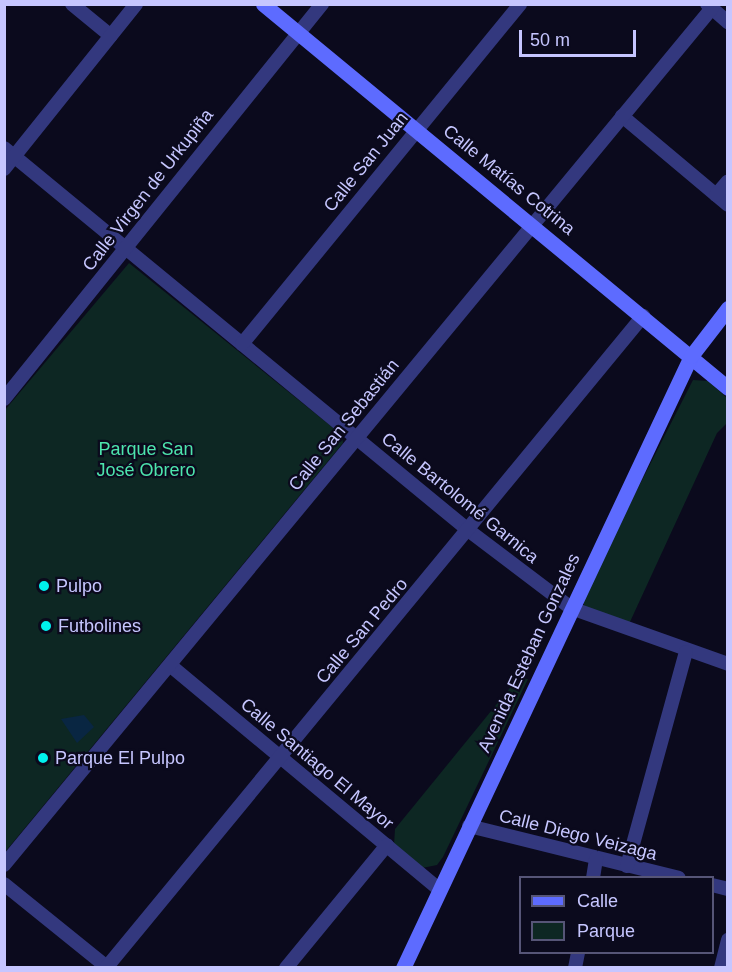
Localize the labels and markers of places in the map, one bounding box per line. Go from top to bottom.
place label: Pulpo [56,575,102,597]
marker: Pulpo [37,579,51,593]
place label: Futbolines [58,615,141,637]
marker: Futbolines [39,619,53,633]
place label: Parque El Pulpo [55,747,185,769]
marker: Parque El Pulpo [36,751,50,765]

